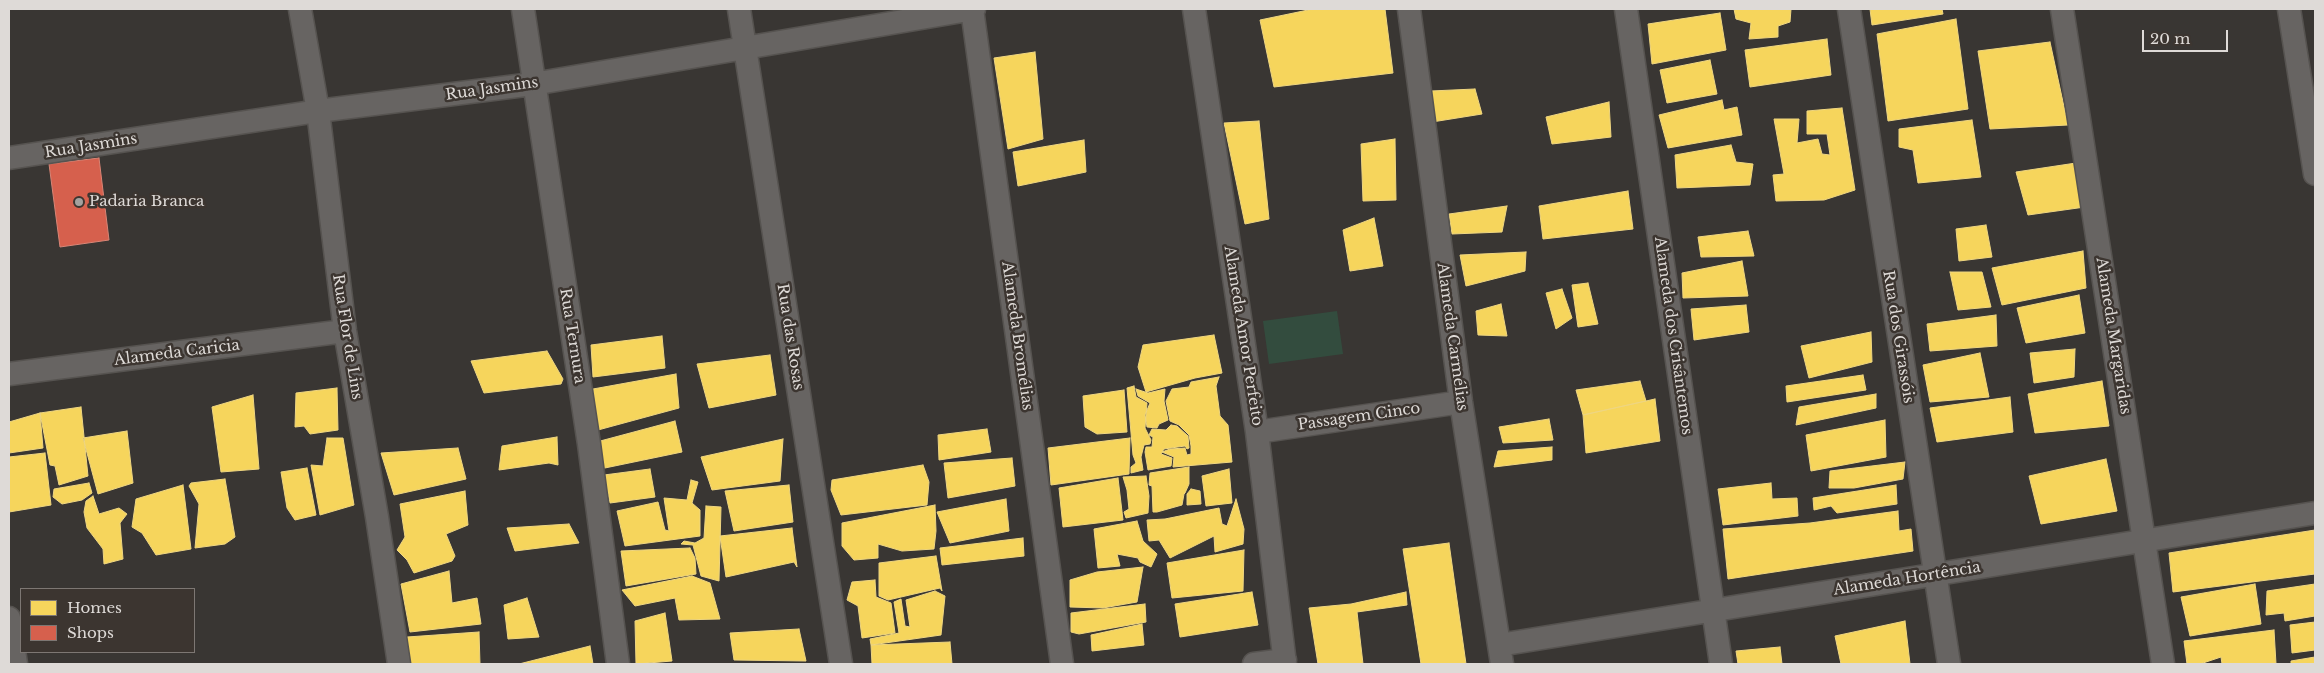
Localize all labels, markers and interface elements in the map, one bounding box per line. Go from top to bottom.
scale bar [2144,20,2230,52]
text: 20 m [2150,29,2190,48]
street label: Rua Jasmins [445,74,539,104]
street label: Rua Jasmins [43,130,139,162]
place label: Padaria Branca [89,193,204,211]
marker: Padaria Branca [73,196,85,208]
street label: Alameda dos Crisântemos [1650,236,1696,436]
street label: Alameda Amor Perfeito [1220,245,1266,427]
street label: Alameda Margaridas [2092,256,2134,416]
street label: Alameda Bromélias [998,260,1036,412]
street label: Alameda Carmélias [1433,262,1471,412]
street label: Rua dos Girassóis [1879,269,1917,405]
street label: Rua Flor de Lins [328,273,366,401]
street label: Rua das Rosas [773,283,807,391]
street label: Rua Ternura [556,287,588,385]
street label: Alameda Caricia [113,336,241,370]
street label: Passagem Cinco [1297,399,1421,435]
street label: Alameda Hortência [1832,558,1982,600]
legend [20,588,195,653]
text: Homes [67,598,122,617]
text: Shops [67,623,114,642]

